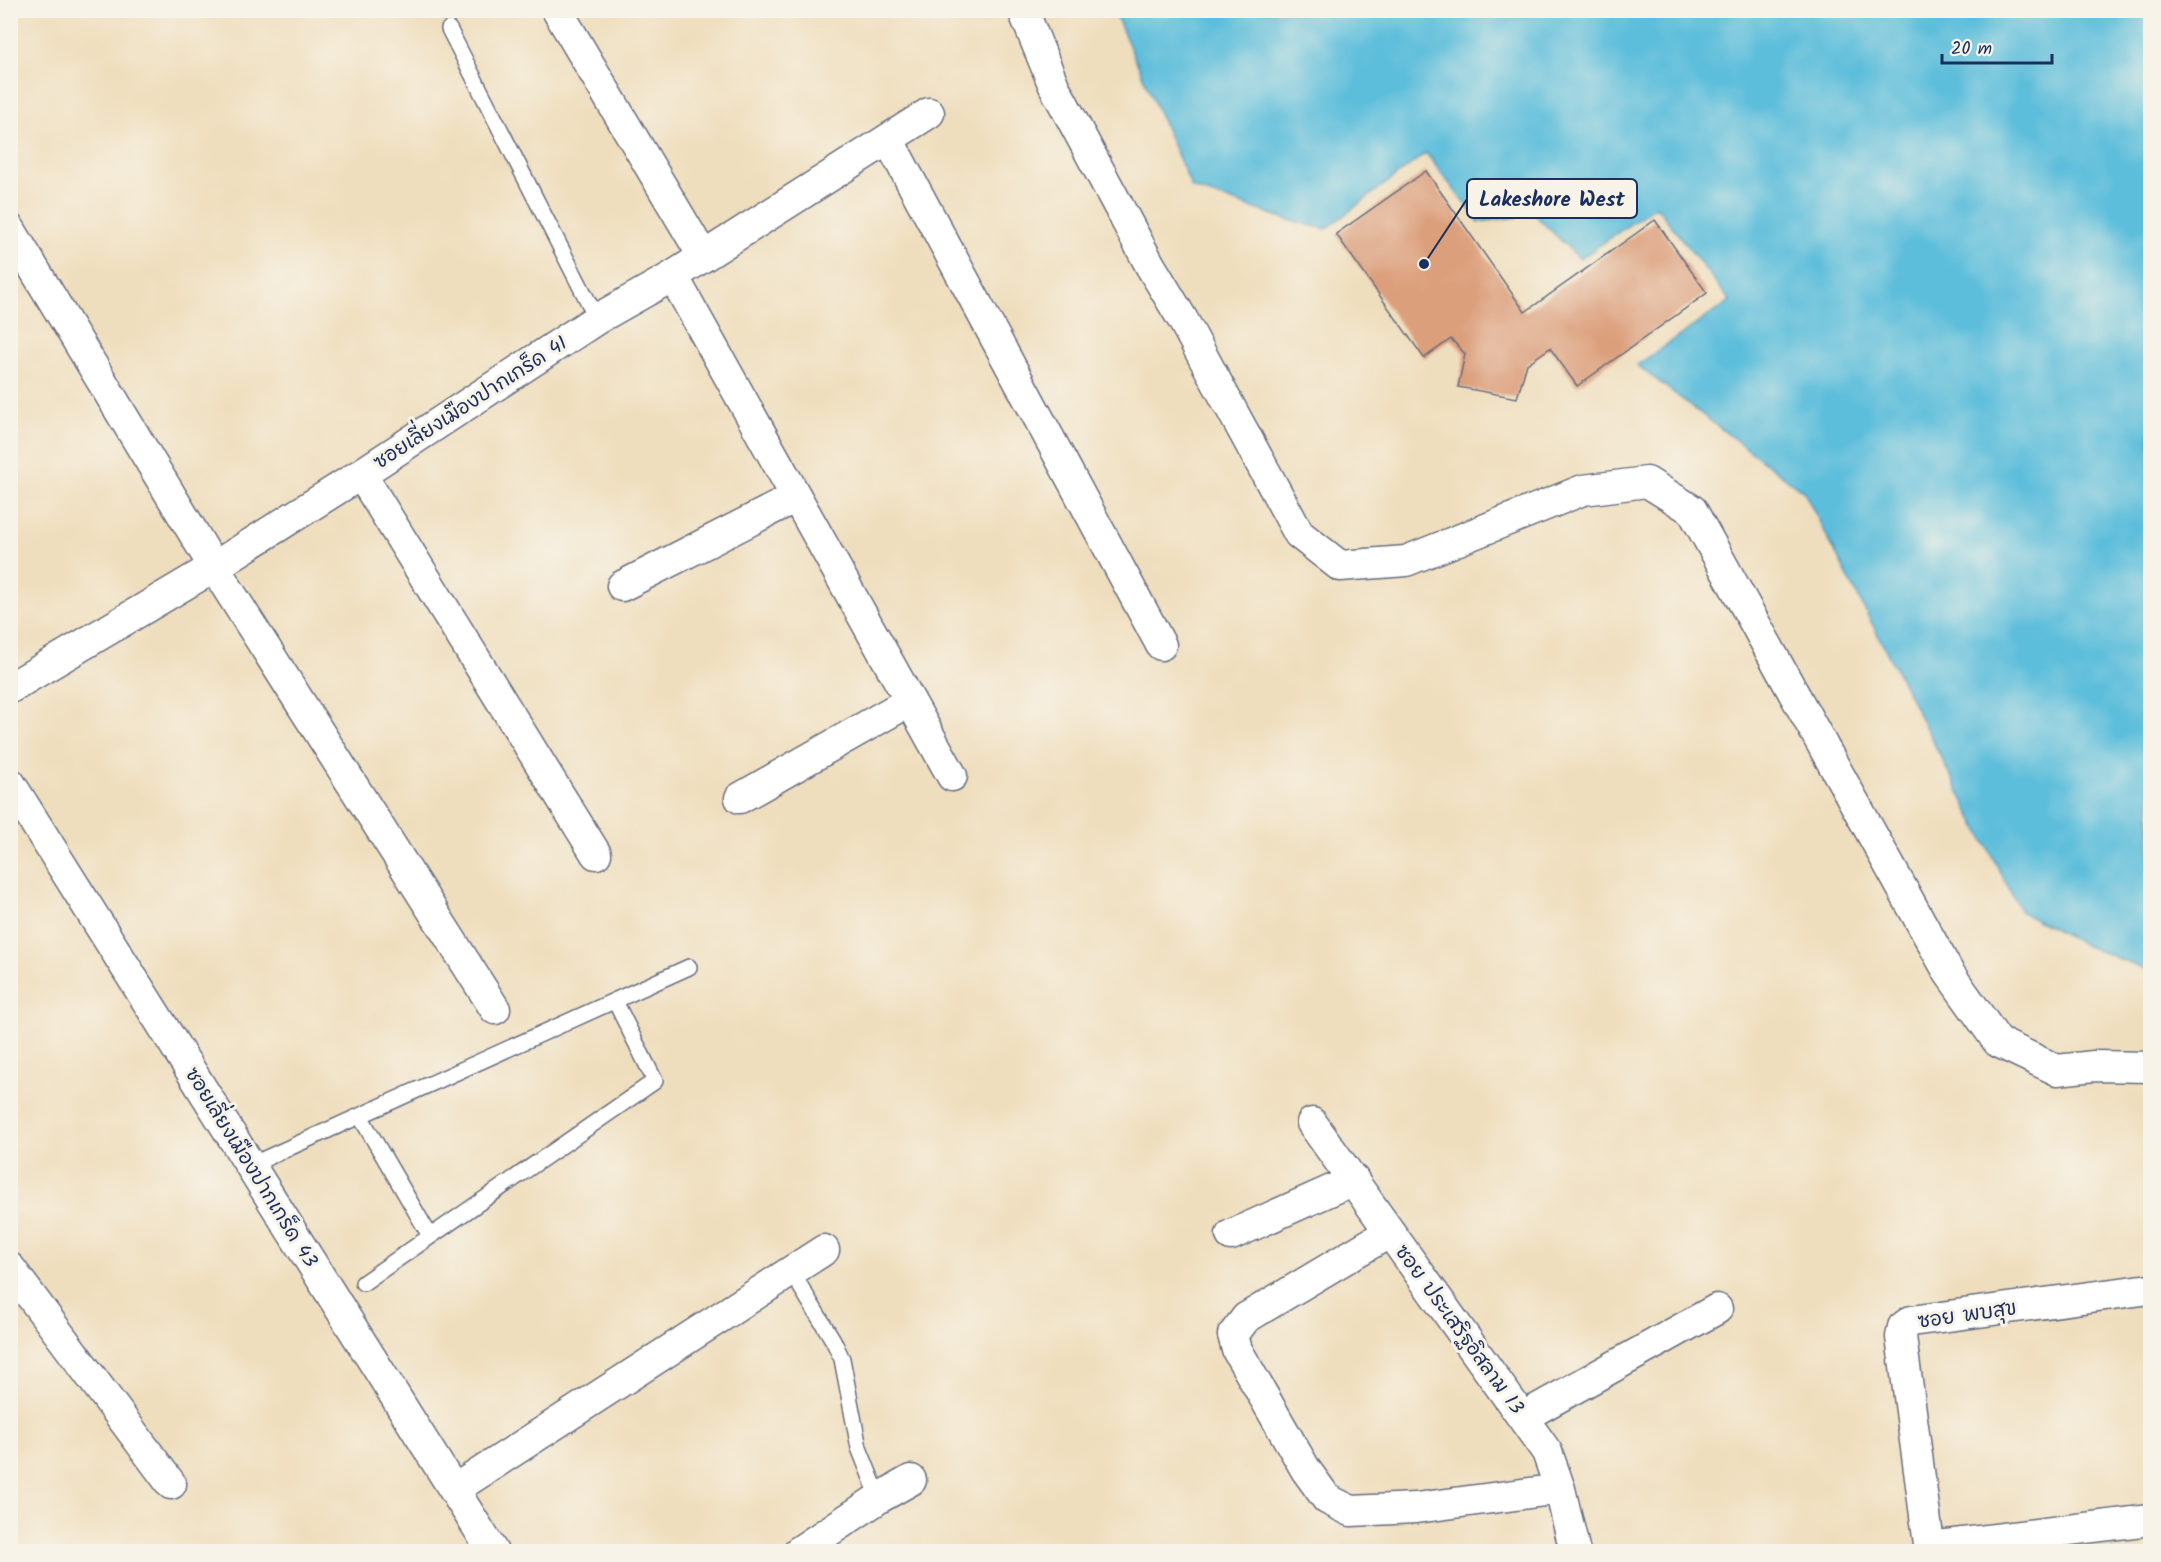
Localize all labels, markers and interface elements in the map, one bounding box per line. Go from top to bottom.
scale bar [1942,27,2052,65]
text: 20 m [1951,35,1992,64]
callout: Lakeshore West [1467,179,1637,218]
text: Lakeshore West [1479,184,1625,217]
street label: ซอยเลี่ยงเมืองปากเกร็ด 41 [365,325,575,479]
street label: ซอยเลี่ยงเมืองปากเกร็ด 43 [175,1059,329,1275]
street label: ซอย ประเสริฐอิสลาม 13 [1386,1238,1531,1422]
street label: ซอย พบสุข [1916,1293,2019,1339]

